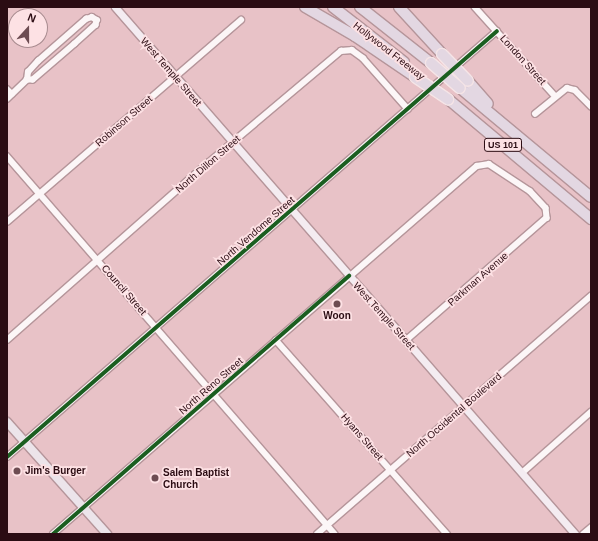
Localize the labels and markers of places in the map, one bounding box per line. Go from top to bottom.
marker: Woon [332,299,342,309]
place label: Woon [323,310,351,322]
place label: Jim's Burger [25,465,86,477]
marker: Jim's Burger [12,466,22,476]
place label: Salem Baptist Church [163,466,229,490]
marker: Salem Baptist Church [150,473,160,483]

